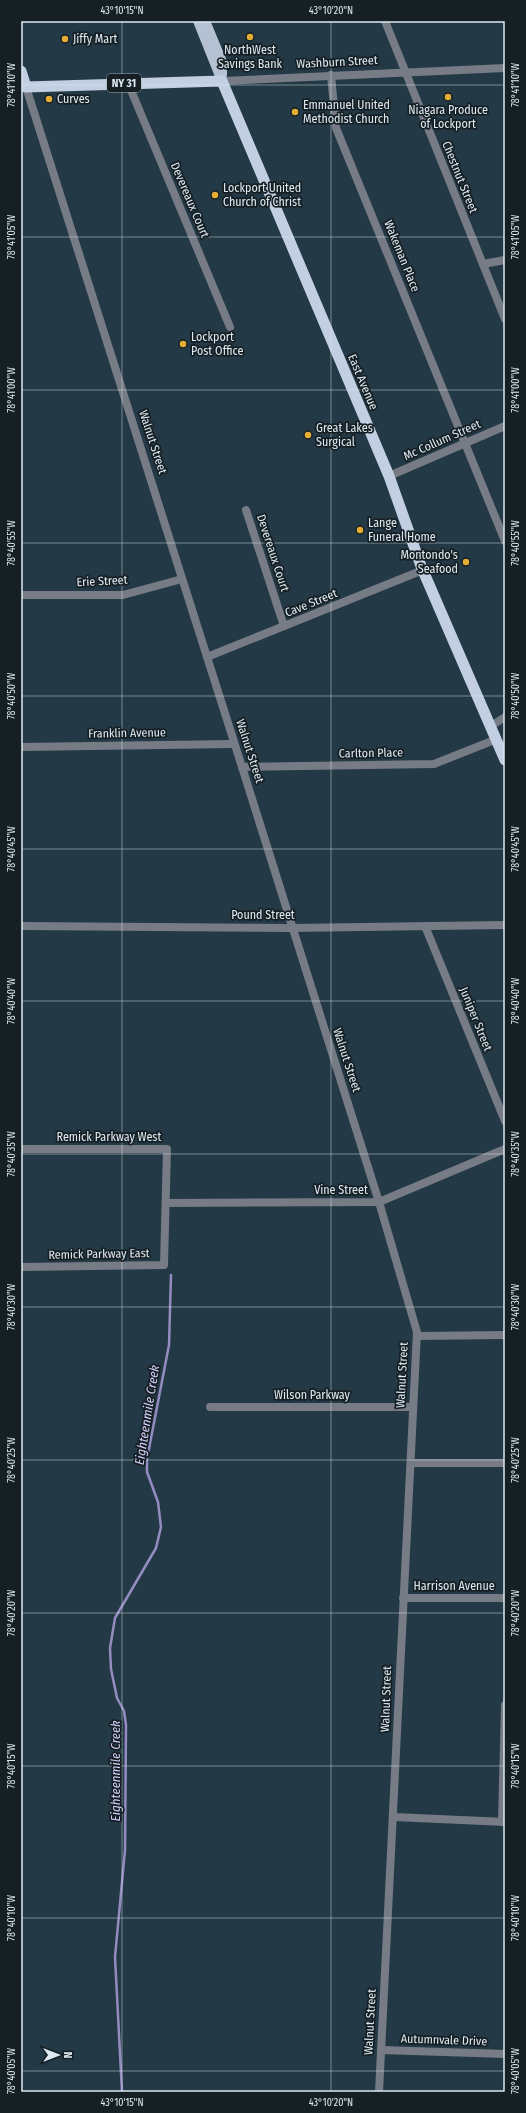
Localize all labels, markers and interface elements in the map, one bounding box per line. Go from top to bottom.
text: 43°10'15"N [101,5,143,17]
text: 43°10'20"N [309,5,353,17]
place label: Jiffy Mart [73,32,117,46]
marker: NorthWest Savings Bank [245,32,255,42]
marker: Jiffy Mart [60,34,70,44]
place label: NorthWest Savings Bank [218,43,283,71]
street label: Washburn Street [296,53,378,71]
text: 78°41'10"W [6,62,18,107]
text: 78°41'10"W [510,62,522,107]
road number: NY 31 [107,74,141,92]
place label: Curves [57,92,90,106]
marker: Niagara Produce of Lockport [443,92,453,102]
marker: Curves [44,94,54,104]
place label: Emmanuel United Methodist Church [303,98,390,126]
place label: Niagara Produce of Lockport [408,103,488,131]
marker: Emmanuel United Methodist Church [290,107,300,117]
street label: Chestnut Street [439,139,481,215]
street label: Devereaux Court [168,160,212,240]
place label: Lockport United Church of Christ [223,181,301,209]
marker: Lockport United Church of Christ [210,190,220,200]
text: 78°41'05"W [6,214,18,259]
text: 78°41'05"W [510,214,522,259]
street label: Wakeman Place [381,218,423,294]
place label: Lockport Post Office [191,330,243,358]
marker: Lockport Post Office [178,339,188,349]
street label: East Avenue [345,352,381,412]
text: 78°41'00"W [6,367,18,413]
text: 78°41'00"W [510,367,522,413]
street label: Walnut Street [136,408,170,476]
street label: Mc Collum Street [401,417,483,463]
place label: Great Lakes Surgical [316,421,373,449]
marker: Great Lakes Surgical [303,430,313,440]
street label: Devereaux Court [254,513,292,594]
place label: Lange Funeral Home [368,516,436,544]
text: 78°40'55"W [6,520,18,566]
text: 78°40'55"W [510,520,522,566]
marker: Lange Funeral Home [355,525,365,535]
place label: Montondo's Seafood [400,548,458,576]
marker: Montondo's Seafood [461,557,471,567]
street label: Erie Street [76,573,128,589]
street label: Cave Street [283,586,339,620]
text: 78°40'50"W [6,672,18,719]
text: 78°40'50"W [510,672,522,719]
street label: Walnut Street [233,717,267,785]
street label: Franklin Avenue [88,725,166,741]
street label: Carlton Place [339,745,403,761]
text: 78°40'45"W [6,826,18,872]
text: 78°40'45"W [510,826,522,872]
street label: Pound Street [231,908,295,922]
text: 78°40'40"W [6,977,18,1024]
text: 78°40'40"W [510,977,522,1024]
street label: Juniper Street [457,985,495,1053]
street label: Walnut Street [330,1026,364,1094]
street label: Remick Parkway West [57,1130,161,1144]
text: 78°40'35"W [6,1131,18,1177]
text: 78°40'35"W [510,1131,522,1177]
street label: Vine Street [314,1183,368,1197]
street label: Remick Parkway East [48,1246,150,1262]
text: 78°40'30"W [6,1283,18,1330]
text: 78°40'30"W [510,1283,522,1330]
street label: Walnut Street [393,1341,411,1409]
water label: Eighteenmile Creek [132,1363,162,1466]
street label: Wilson Parkway [274,1388,351,1402]
text: 78°40'25"W [6,1437,18,1483]
text: 78°40'25"W [510,1437,522,1483]
street label: Harrison Avenue [413,1579,495,1593]
text: 78°40'20"W [6,1589,18,1636]
text: 78°40'20"W [510,1589,522,1636]
street label: Walnut Street [378,1666,394,1732]
water label: Eighteenmile Creek [108,1720,123,1821]
text: 78°40'15"W [6,1743,18,1788]
text: 78°40'15"W [510,1743,522,1788]
text: 78°40'10"W [6,1895,18,1941]
text: 78°40'10"W [510,1895,522,1941]
street label: Walnut Street [361,1988,379,2056]
street label: Autumnvale Drive [401,2031,488,2049]
north arrow [38,2035,78,2075]
text: 78°40'05"W [6,2047,18,2094]
text: 78°40'05"W [510,2047,522,2094]
text: N [61,2052,74,2058]
text: 43°10'15"N [101,2097,143,2109]
text: 43°10'20"N [309,2097,353,2109]

